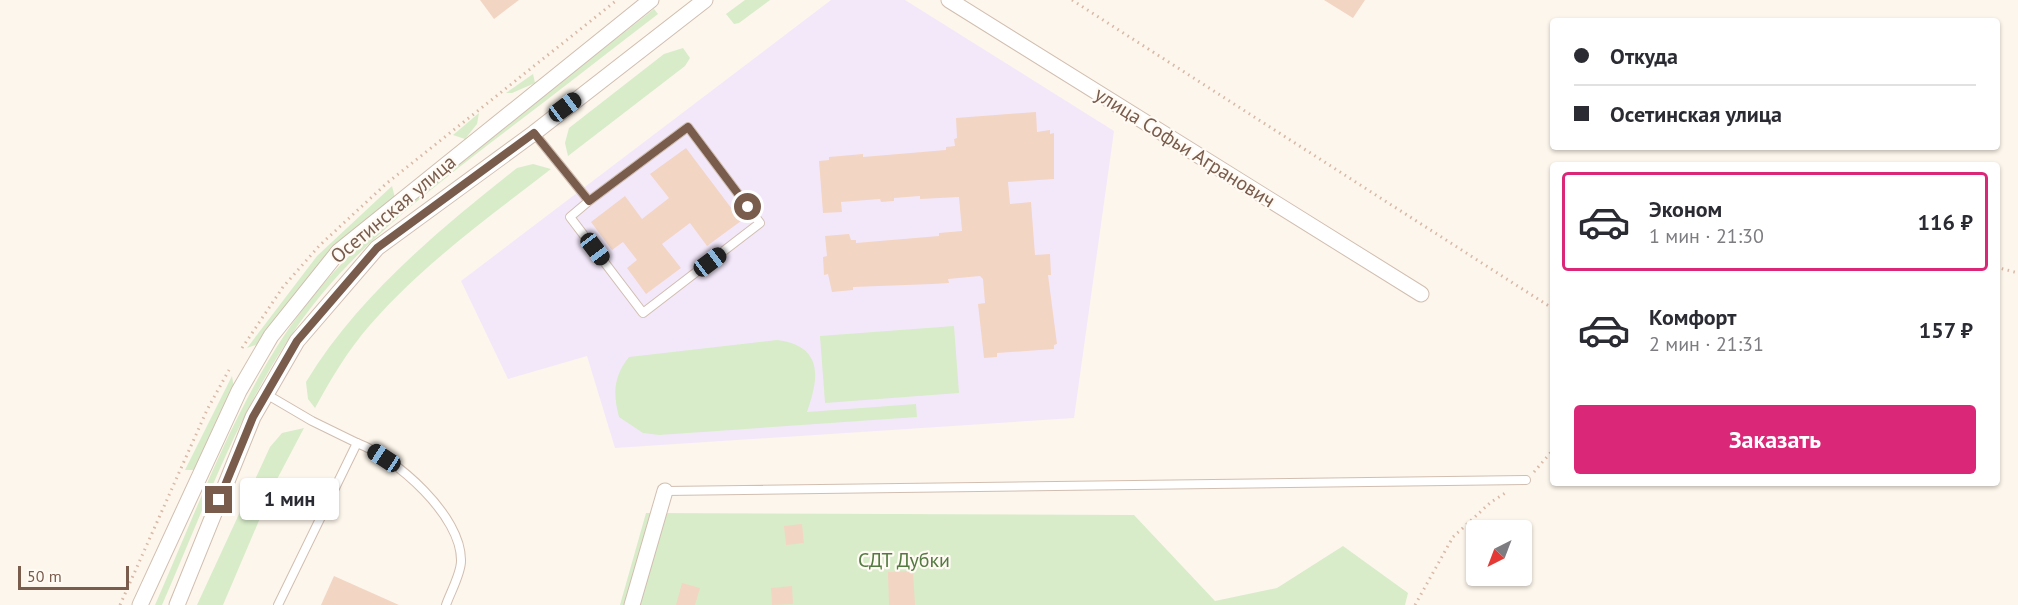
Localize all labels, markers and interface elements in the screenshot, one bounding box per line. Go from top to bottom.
text: Откуда [1610,42,1678,70]
street label: улица Софьи Агранович [1090,81,1280,213]
car [545,89,585,125]
text: Осетинская улица [1610,100,1782,128]
street label: Осетинская улица [325,149,461,269]
route start [734,193,761,220]
icon: car [1577,195,1631,249]
text: Эконом [1649,195,1722,223]
text: 116 ₽ [1918,208,1973,236]
text: 1 мин · 21:30 [1649,223,1764,249]
car [577,229,613,269]
car [690,244,730,280]
icon: car [1577,303,1631,357]
text: Комфорт [1649,303,1737,331]
text: 157 ₽ [1919,316,1973,344]
text: 2 мин · 21:31 [1649,331,1764,357]
button: Заказать [1574,405,1976,474]
car [364,441,404,475]
callout: 1 мин [240,479,339,521]
route end [205,486,232,513]
text: 1 мин [264,486,315,512]
north arrow [1466,520,1532,586]
map controls [1466,520,1532,586]
park label: СДТ Дубки [858,547,950,573]
scale bar [18,563,129,590]
text: 50 m [27,566,62,586]

